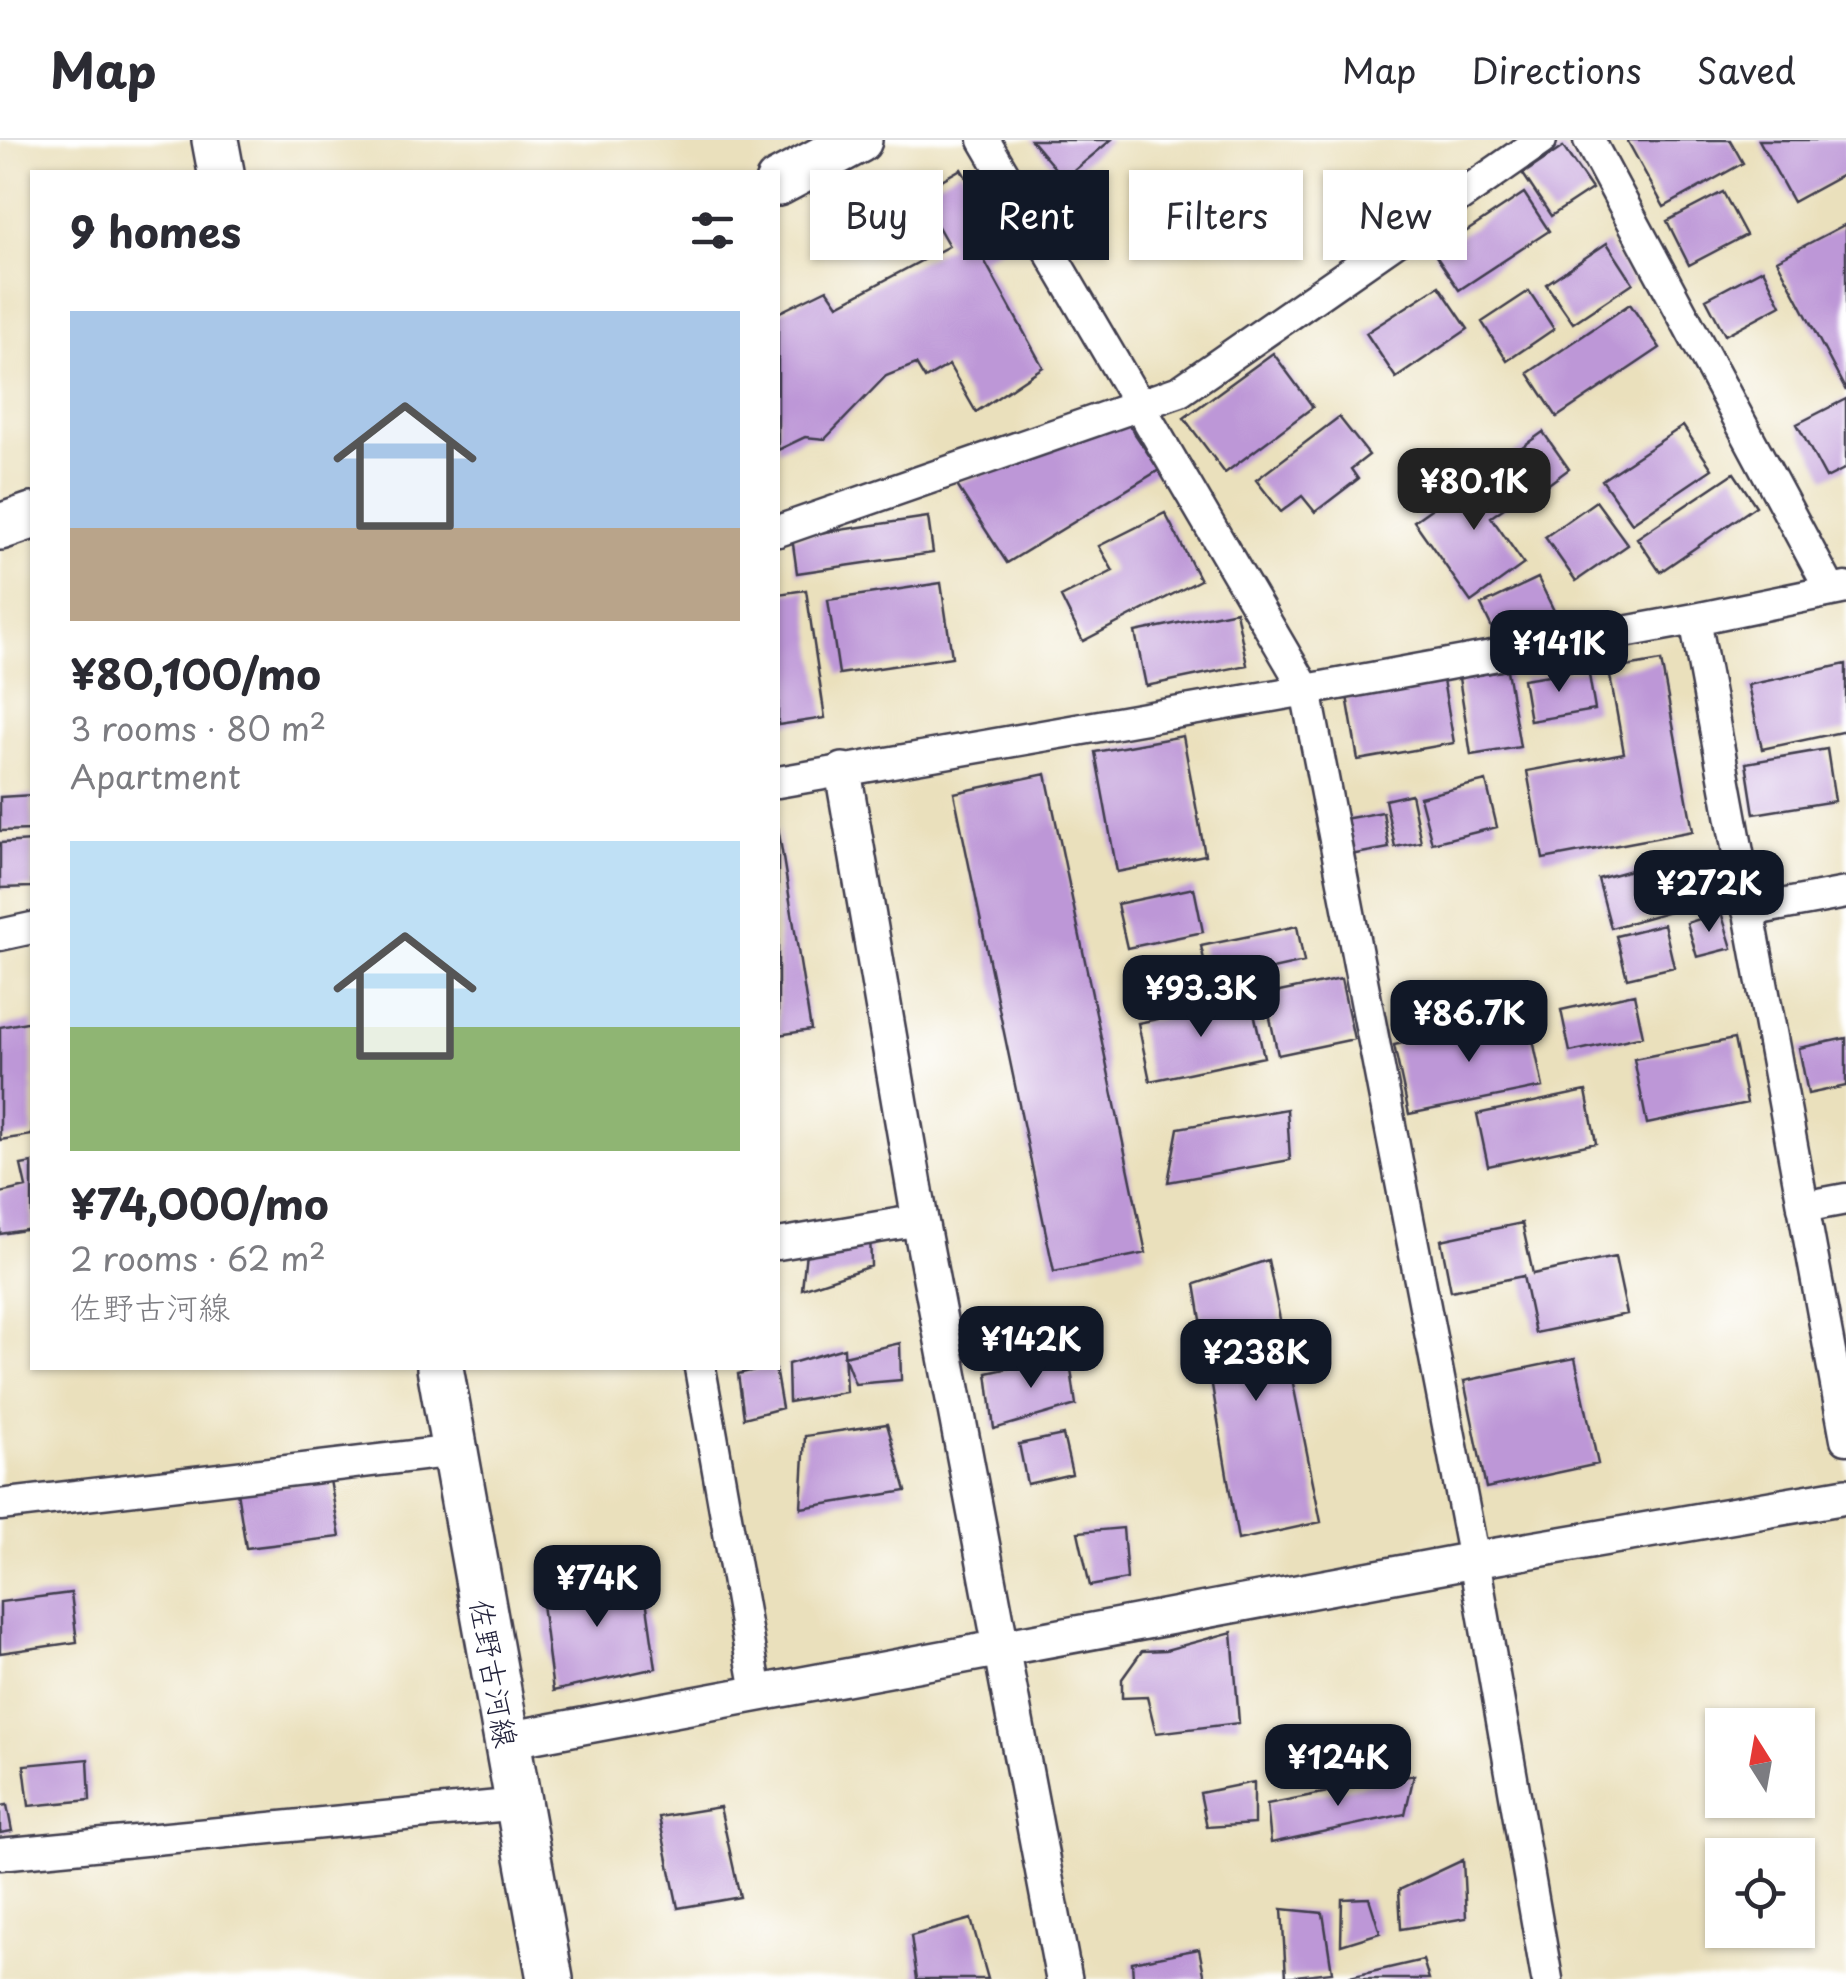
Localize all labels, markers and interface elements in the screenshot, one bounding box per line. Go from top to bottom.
text: Map [50,33,156,105]
text: Map [1342,43,1416,96]
text: Directions [1471,43,1642,96]
text: Saved [1697,43,1796,96]
chip: Buy [810,170,943,260]
chip: Rent [963,170,1109,260]
chip: Filters [1129,170,1303,260]
chip: New [1323,170,1467,260]
text: 9 homes [70,199,241,262]
icon: filters [685,203,740,258]
icon: home [315,376,495,556]
pin: ¥80.1K [1393,448,1555,533]
text: ¥80.1K [1420,456,1528,504]
pin: ¥141K [1489,610,1629,695]
text: ¥141K [1512,618,1606,666]
text: ¥80,100/mo [70,641,321,704]
text: 3 rooms · 80 m² [70,704,326,752]
text: Apartment [70,752,241,800]
pin: ¥272K [1639,850,1779,935]
text: ¥272K [1656,858,1762,906]
icon: home [315,906,495,1086]
pin: ¥93.3K [1120,955,1282,1040]
text: ¥93.3K [1145,963,1257,1011]
pin: ¥86.7K [1388,980,1550,1065]
text: ¥86.7K [1412,988,1526,1036]
text: ¥74,000/mo [70,1171,329,1234]
text: 2 rooms · 62 m² [70,1234,326,1282]
text: 佐野古河線 [70,1282,230,1330]
pin: ¥142K [961,1306,1101,1391]
text: ¥142K [981,1314,1081,1362]
pin: ¥238K [1186,1319,1326,1404]
text: ¥238K [1202,1327,1310,1375]
pin: ¥74K [538,1545,656,1630]
text: ¥74K [556,1553,638,1601]
street label: 佐野古河線 [460,1595,530,1751]
north arrow [1705,1708,1815,1818]
map controls [1705,1708,1815,1948]
pin: ¥124K [1268,1724,1408,1809]
text: ¥124K [1287,1732,1389,1780]
button: locate [1705,1838,1815,1948]

